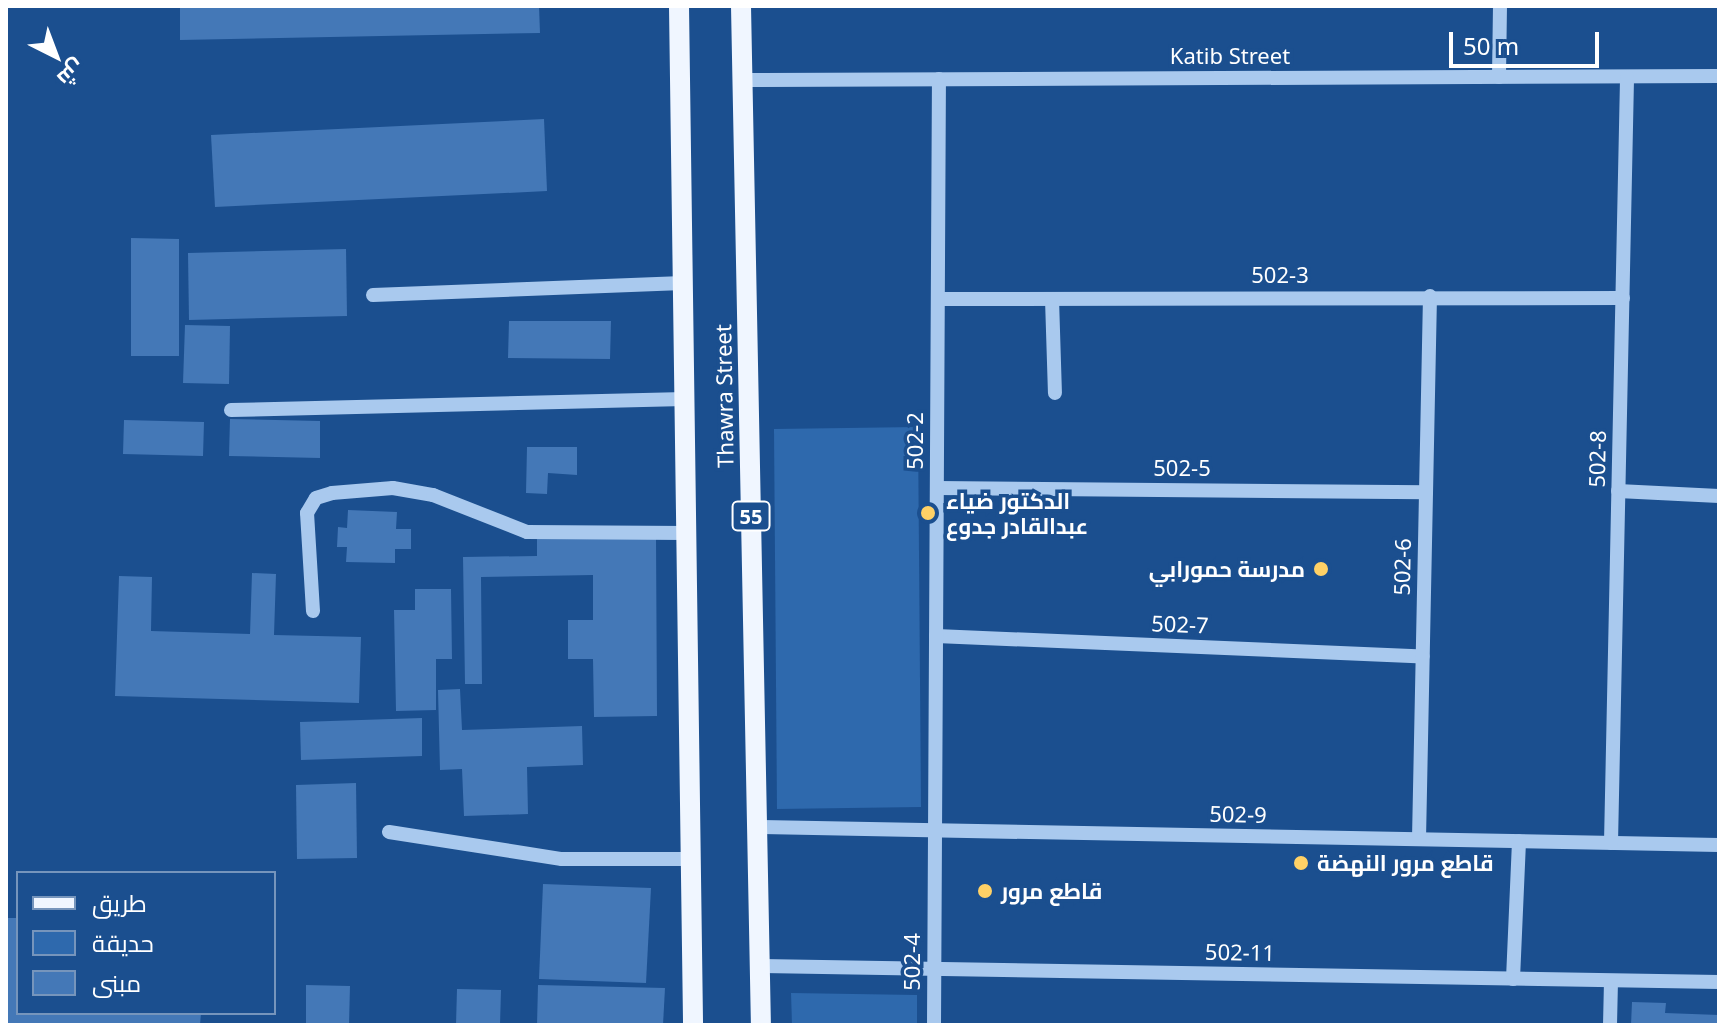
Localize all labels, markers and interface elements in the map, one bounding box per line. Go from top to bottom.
north arrow [16,16,96,96]
scale bar [1453,16,1603,66]
text: 50 m [1463,29,1519,62]
street label: Katib Street [1170,43,1290,69]
text: ش [52,53,93,94]
street label: 502-3 [1251,262,1309,288]
street label: Thawra Street [710,324,738,468]
street label: 502-2 [902,412,928,470]
street label: 502-8 [1583,430,1611,488]
street label: 502-5 [1153,455,1211,481]
place label: الدكتور ضياء عبدالقادر جدوع [946,487,1088,538]
road number: 55 [731,500,771,532]
marker: الدكتور ضياء عبدالقادر جدوع [917,502,939,524]
street label: 502-6 [1388,538,1416,596]
place label: مدرسة حمورابي [1149,556,1305,582]
marker: مدرسة حمورابي [1312,560,1330,578]
street label: 502-7 [1151,610,1209,638]
street label: 502-9 [1209,800,1267,828]
place label: قاطع مرور النهضة [1317,850,1494,876]
marker: قاطع مرور النهضة [1292,854,1310,872]
legend [16,871,276,1015]
place label: قاطع مرور [1001,878,1102,904]
marker: قاطع مرور [976,882,994,900]
text: طريق [92,886,147,919]
text: حديقة [92,926,154,959]
street label: 502-4 [899,933,925,991]
street label: 502-11 [1205,938,1275,966]
text: مبنى [92,966,141,999]

